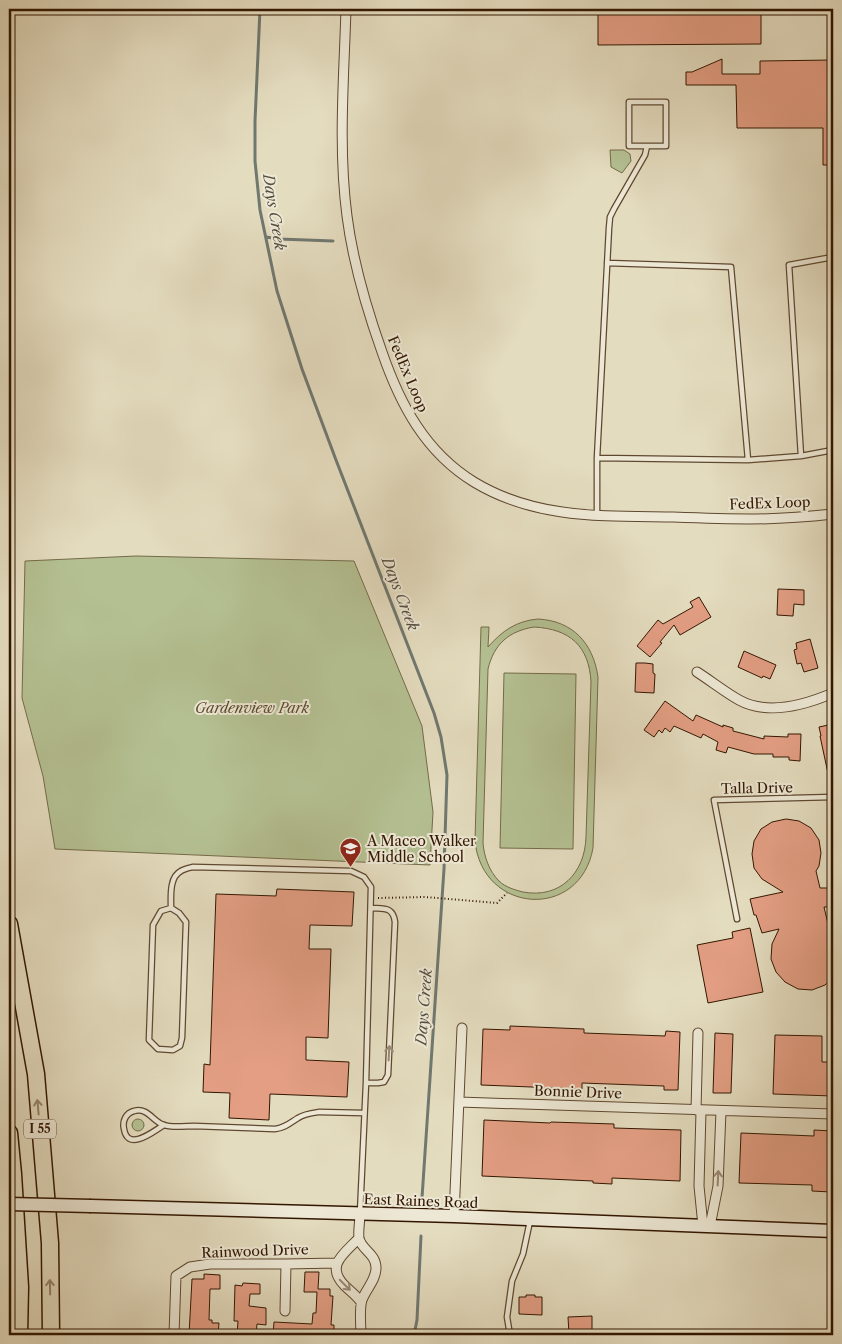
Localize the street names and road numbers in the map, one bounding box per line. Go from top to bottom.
street label: FedEx Loop [384,333,432,415]
street label: FedEx Loop [729,493,811,513]
street label: Talla Drive [721,778,793,798]
street label: Bonnie Drive [534,1081,622,1103]
road number: I 55 [24,1120,56,1138]
street label: East Raines Road [363,1190,479,1212]
street label: Rainwood Drive [201,1240,309,1262]

